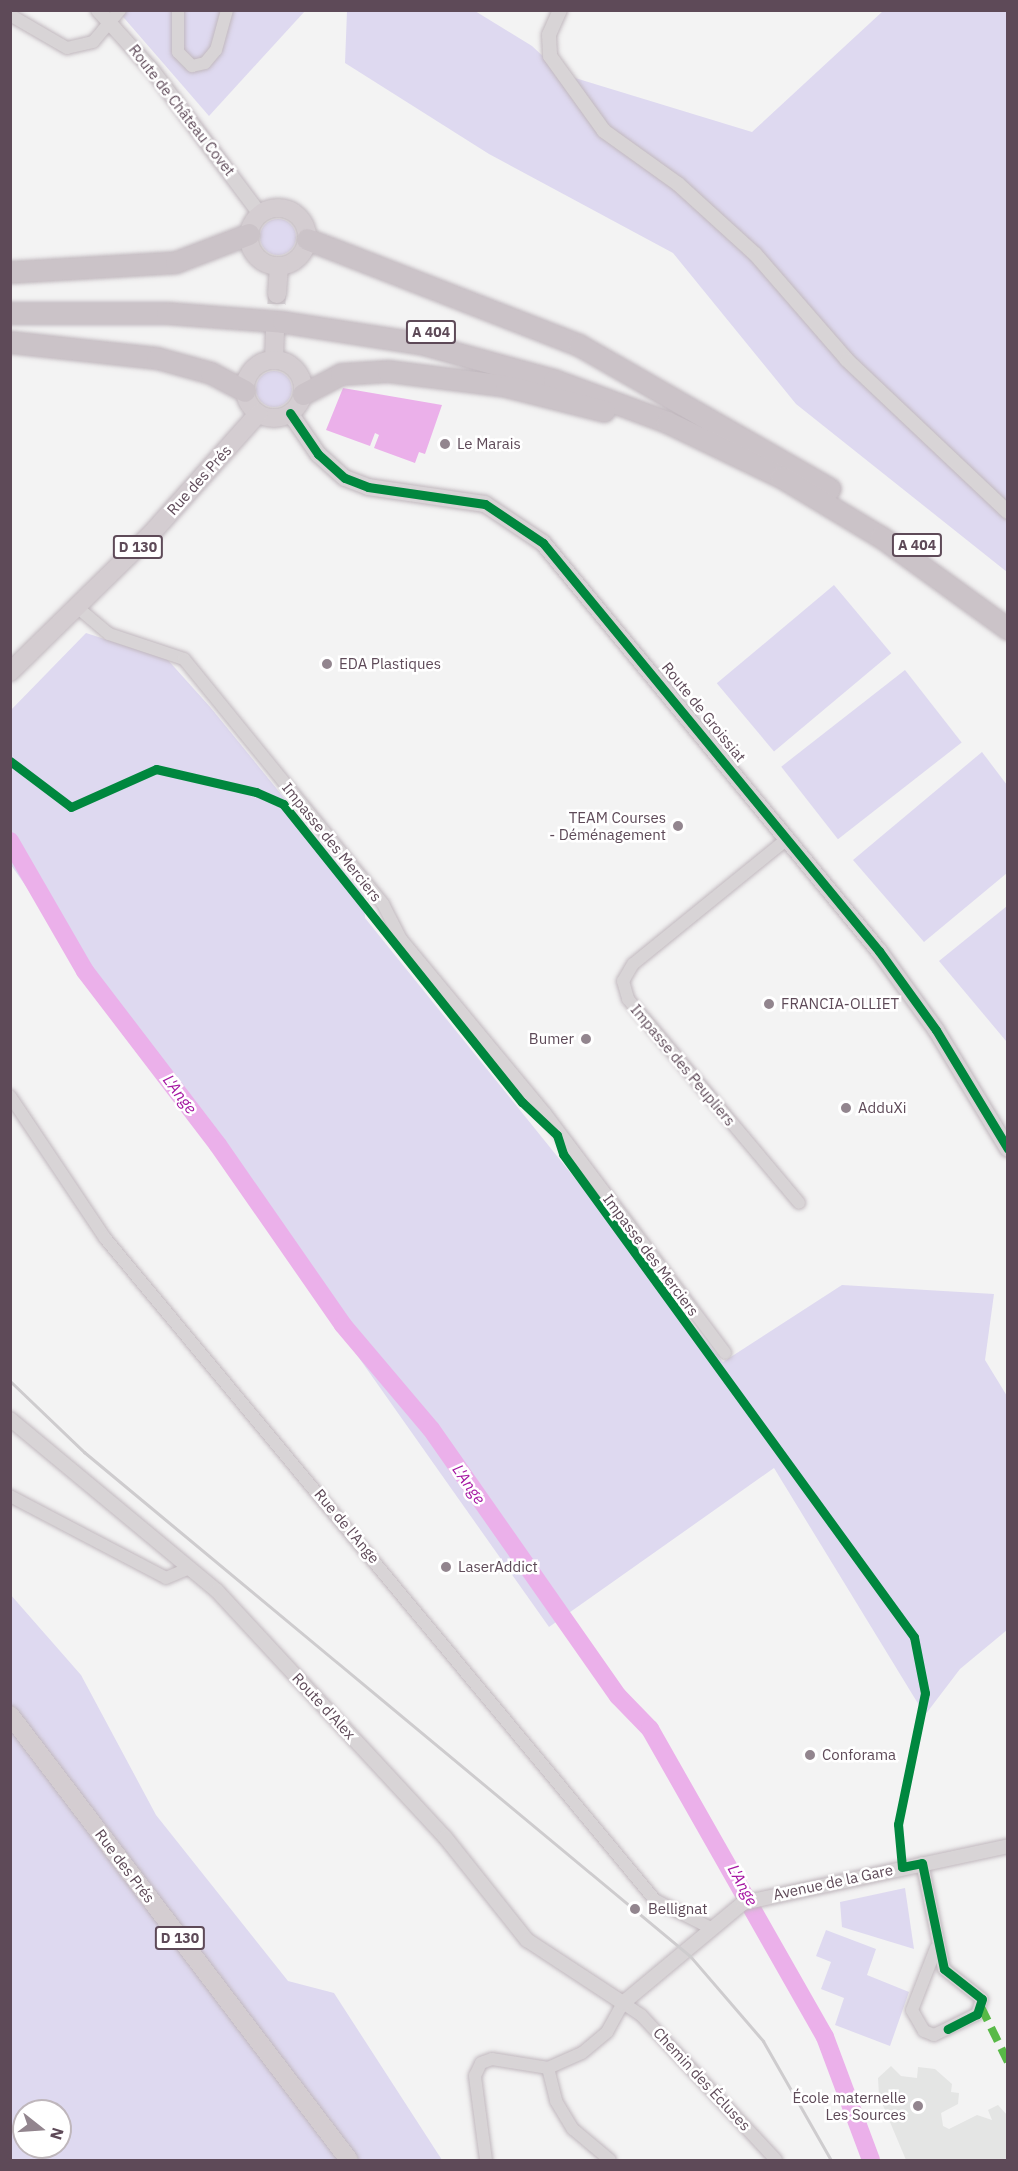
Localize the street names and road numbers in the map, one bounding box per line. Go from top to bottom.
street label: Route de Château Covet [125,41,239,179]
road number: A 404 [406,321,456,343]
street label: Rue des Prés [163,441,235,519]
road number: A 404 [892,534,942,556]
road number: D 130 [112,536,164,558]
street label: Route de Groissiat [658,658,750,766]
street label: Impasse des Merciers [278,779,386,905]
street label: Impasse des Peupliers [627,1001,739,1129]
street label: Impasse des Merciers [599,1190,703,1320]
street label: Rue de l'Ange [311,1485,383,1567]
street label: Route d'Alex [289,1669,359,1743]
street label: Rue des Prés [91,1826,159,1906]
street label: Avenue de la Gare [772,1861,894,1903]
road number: D 130 [154,1927,206,1949]
street label: Chemin des Écluses [650,2024,754,2134]

